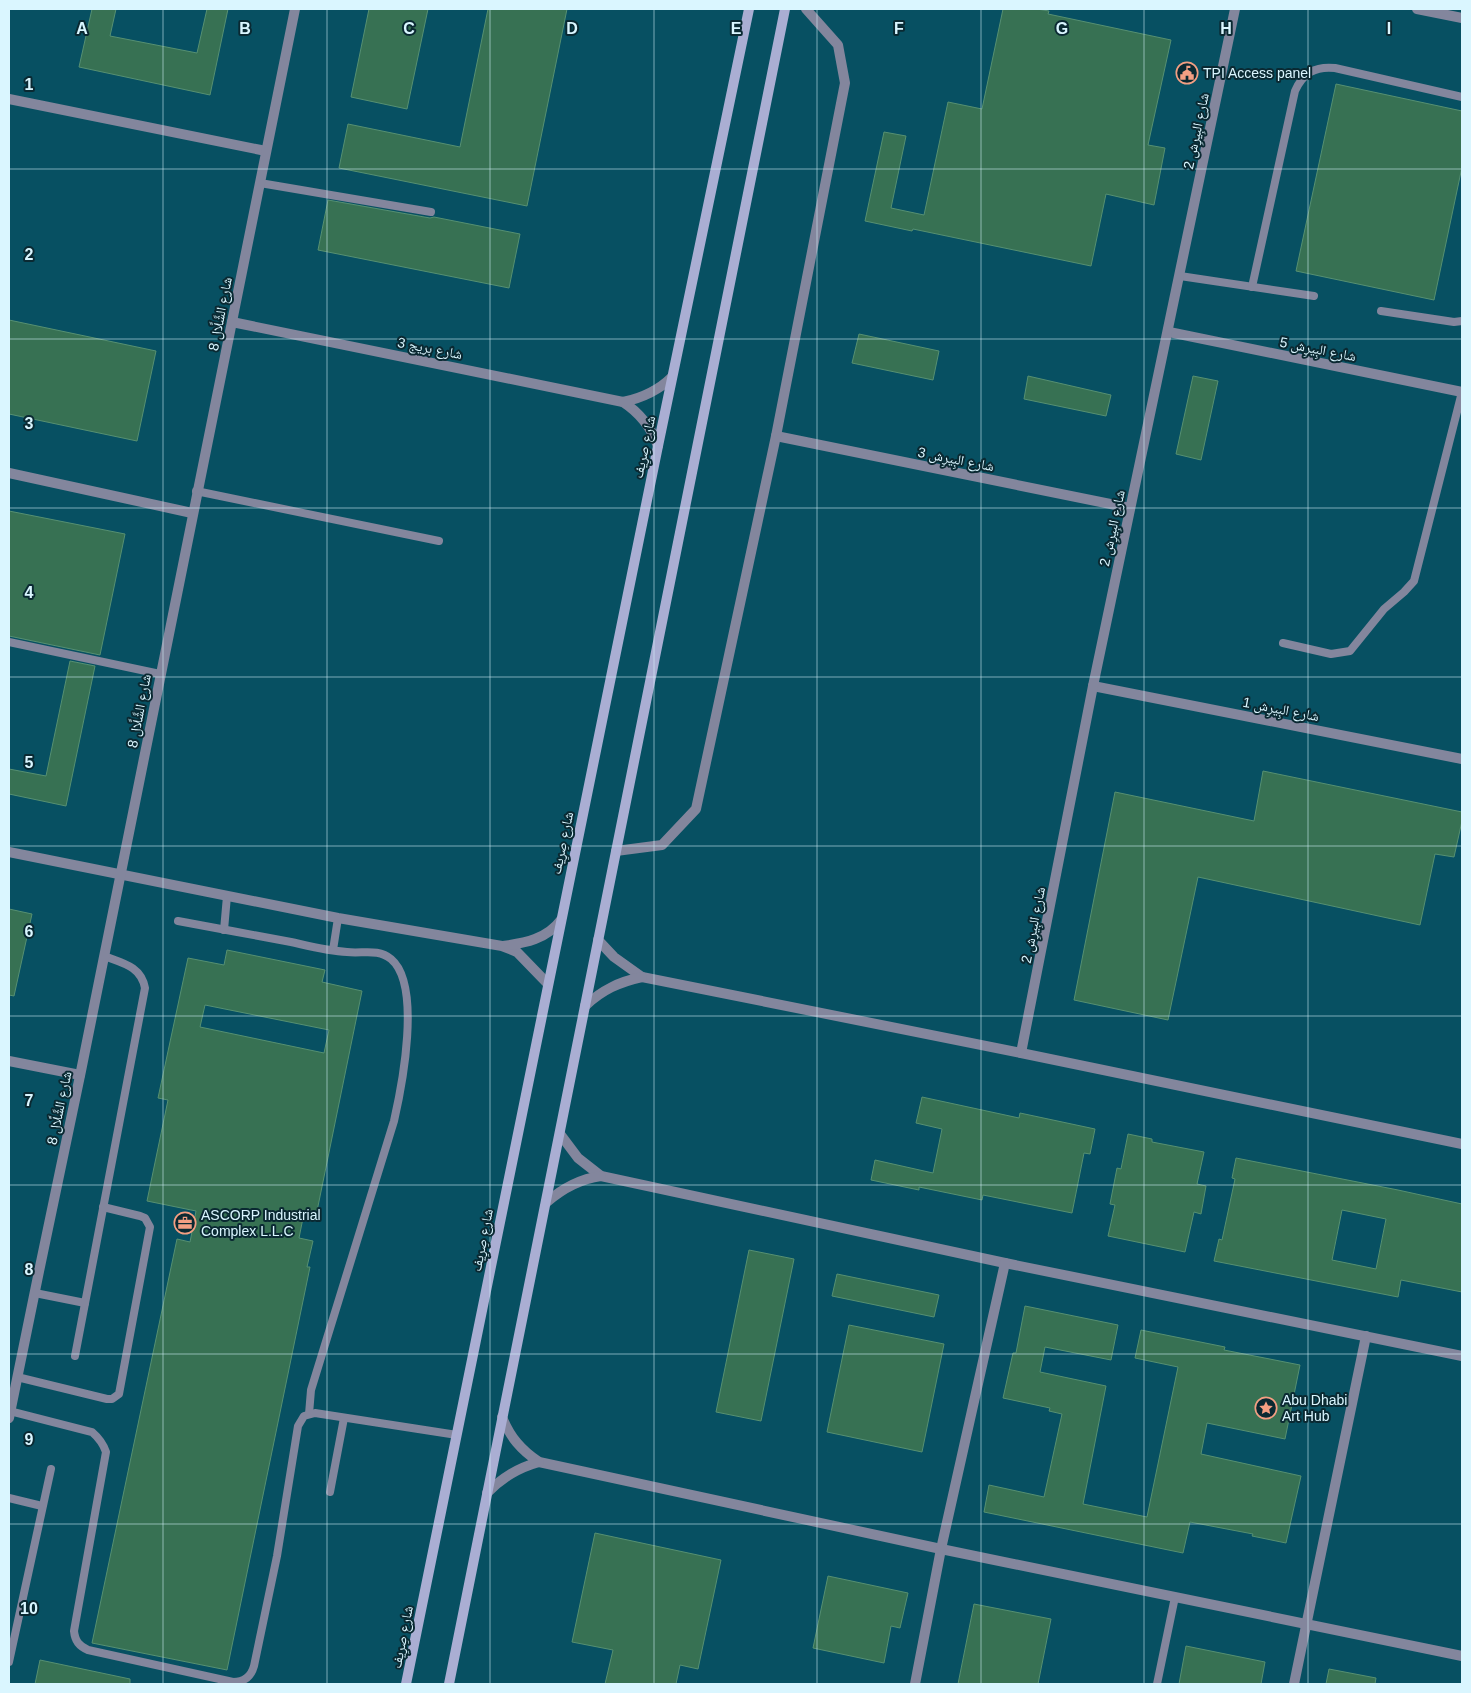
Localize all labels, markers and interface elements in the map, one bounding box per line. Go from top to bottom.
text: A [76,20,88,37]
text: B [239,20,251,37]
text: C [403,20,415,37]
text: D [566,20,578,37]
text: E [731,20,742,37]
text: F [894,20,904,37]
text: G [1056,20,1068,37]
text: H [1220,20,1232,37]
text: I [1387,20,1391,37]
public building icon: TPI Access panel [1175,61,1199,85]
place label: TPI Access panel [1203,65,1311,81]
text: 1 [25,76,34,93]
street label: شارع البِيرِش 2 [1180,91,1215,171]
text: 2 [25,246,34,263]
street label: شارع الشَّلَّال 8 [204,276,237,353]
street label: شارع بريج 3 [396,334,464,364]
street label: شارع البِيرِش 5 [1278,334,1358,367]
street label: شارع صِرِيف [630,414,661,480]
text: 3 [25,415,34,432]
street label: شارع البِيرِش 3 [916,444,996,477]
street label: شارع البِيرِش 2 [1096,488,1131,568]
text: 4 [25,584,34,601]
street label: شارع الشَّلَّال 8 [123,673,156,750]
street label: شارع البِيرِش 1 [1241,694,1321,727]
text: 5 [25,754,34,771]
street label: شارع صِرِيف [548,810,579,876]
street label: شارع البِيرِش 2 [1018,885,1051,965]
text: 6 [25,923,34,940]
street label: شارع الشَّلَّال 8 [42,1070,77,1147]
text: 7 [25,1092,34,1109]
place label: ASCORP Industrial Complex L.L.C [201,1207,321,1239]
street label: شارع صِرِيف [468,1207,499,1273]
office icon: ASCORP Industrial Complex L.L.C [173,1211,197,1235]
text: 8 [25,1261,34,1278]
place label: Abu Dhabi Art Hub [1282,1392,1347,1424]
place icon: Abu Dhabi Art Hub [1254,1396,1278,1420]
text: 9 [25,1431,34,1448]
text: 10 [20,1600,38,1617]
street label: شارع صِرِيف [388,1604,419,1670]

